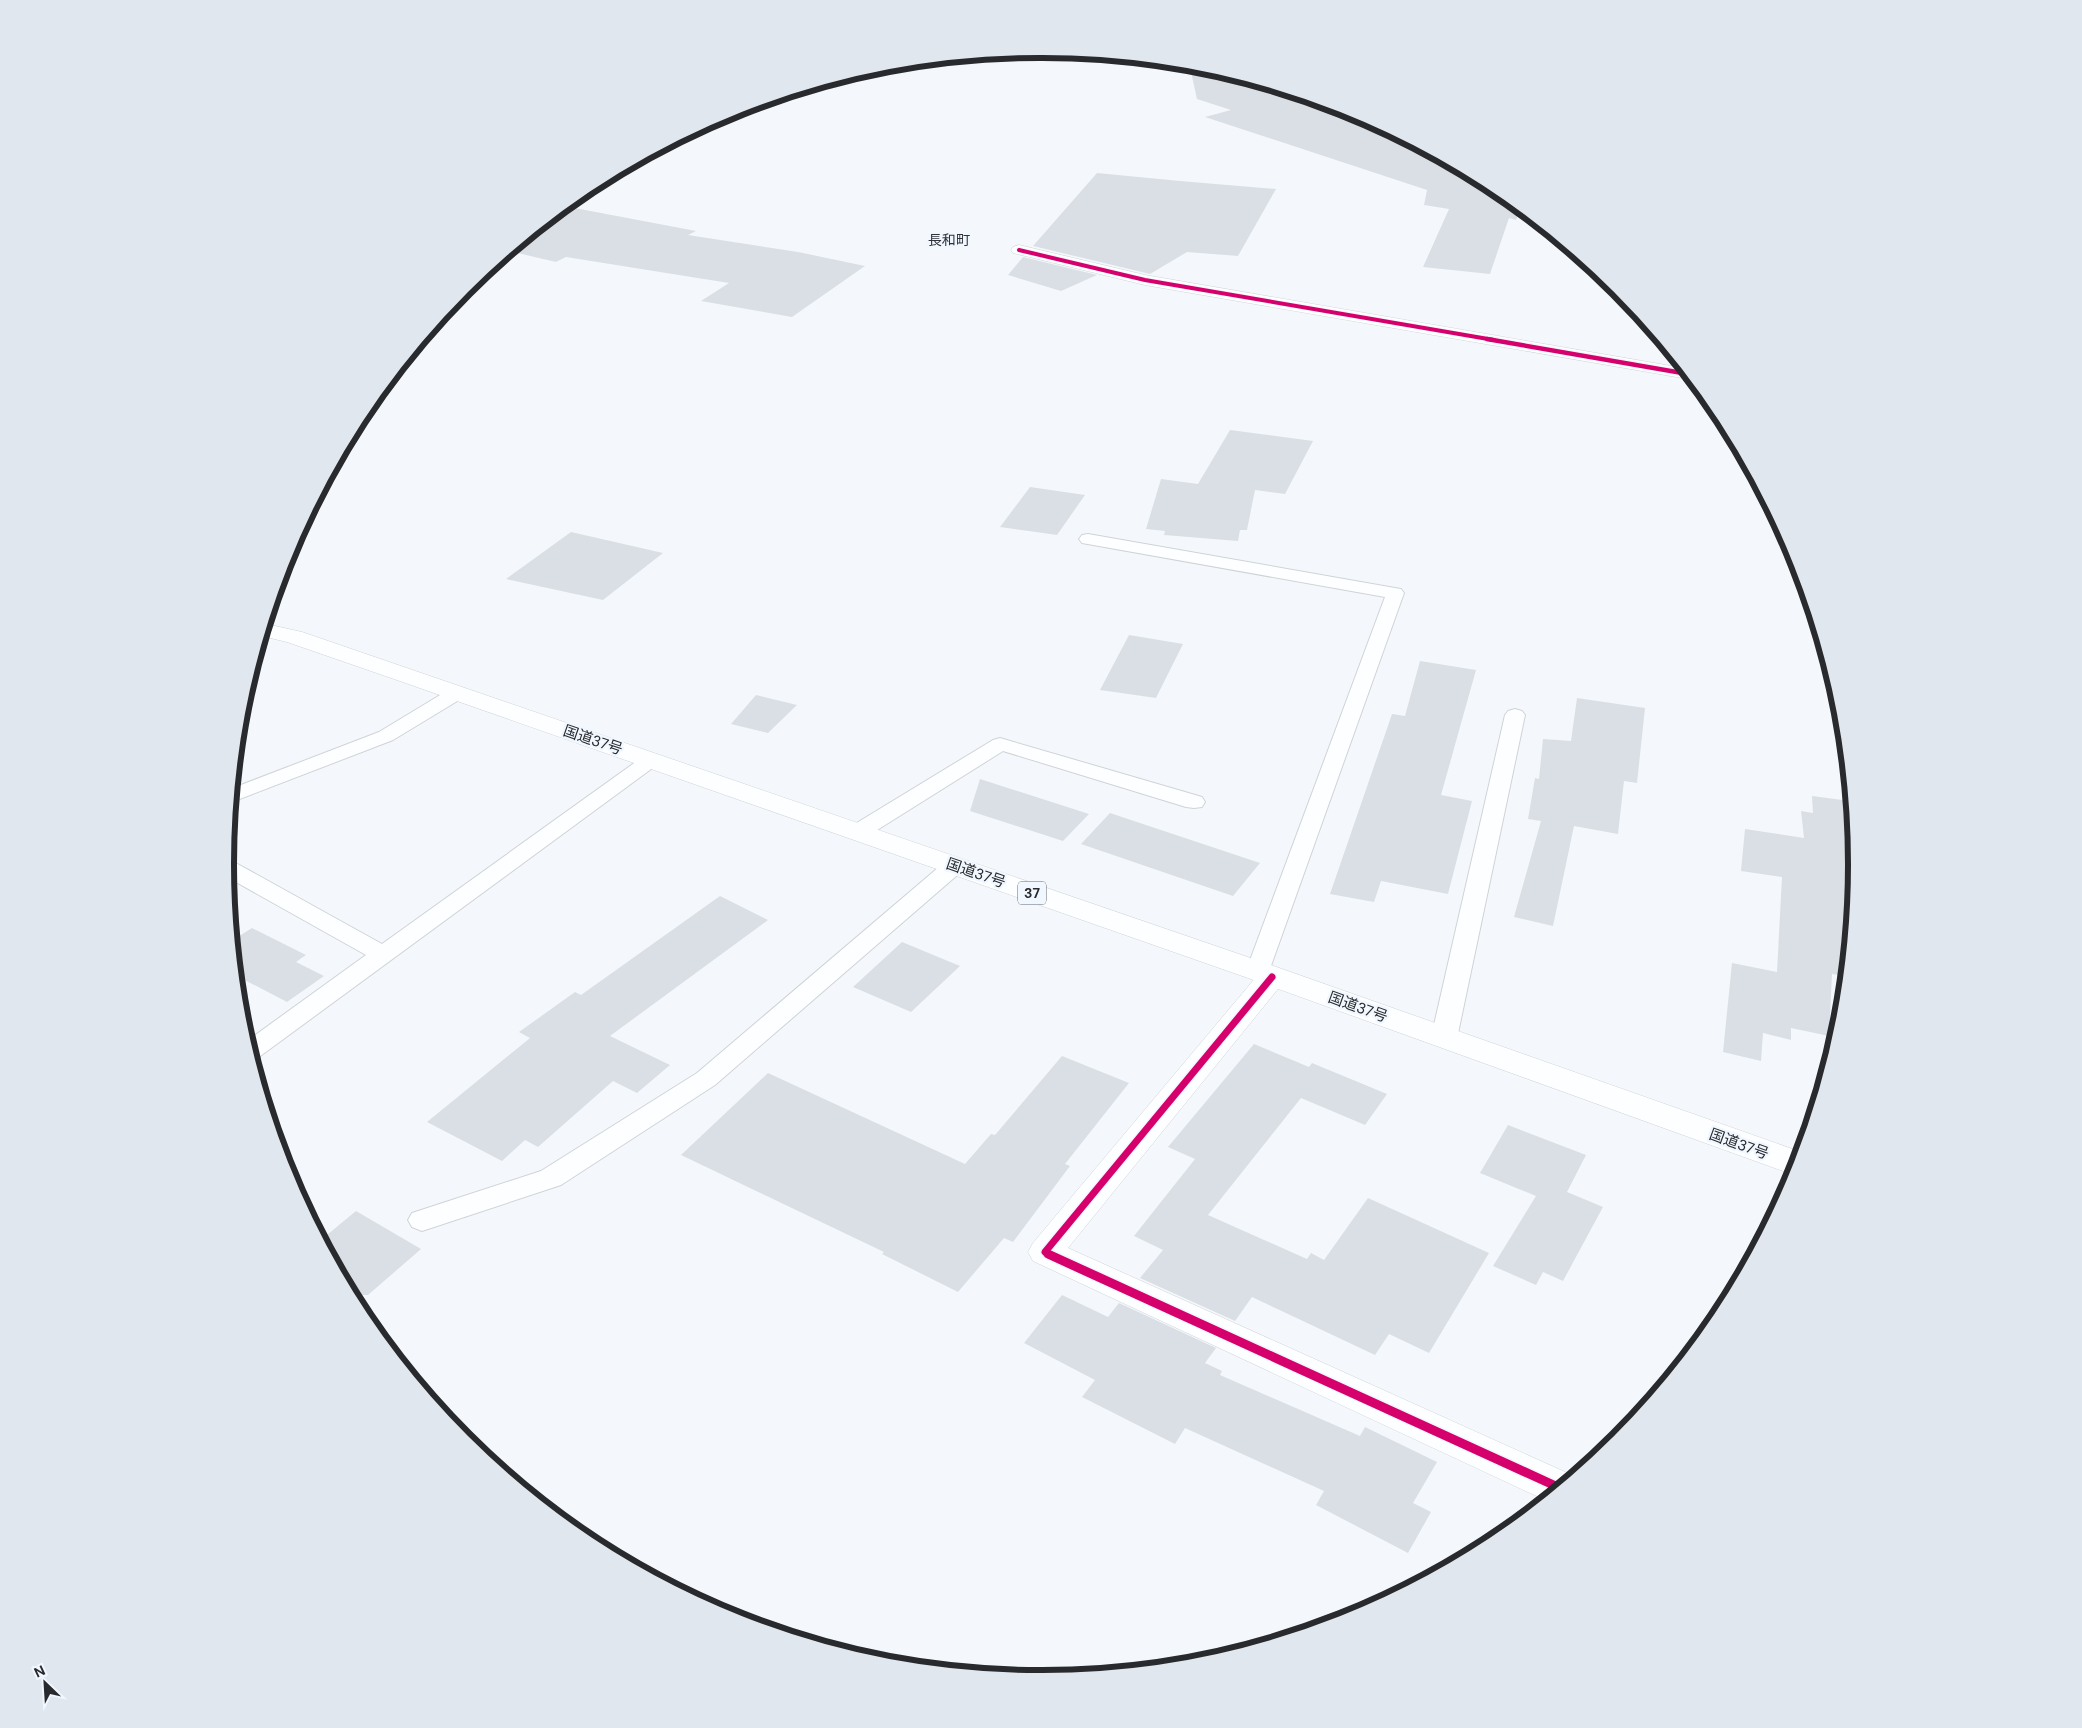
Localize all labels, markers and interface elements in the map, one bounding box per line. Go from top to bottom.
district label: 長和町 [928,231,970,249]
street label: 国道37号 [561,721,625,759]
street label: 国道37号 [944,854,1008,892]
road number: 37 [1018,881,1046,904]
street label: 国道37号 [1326,987,1390,1027]
street label: 国道37号 [1707,1124,1771,1164]
north arrow [20,1658,70,1708]
text: N [31,1661,48,1682]

